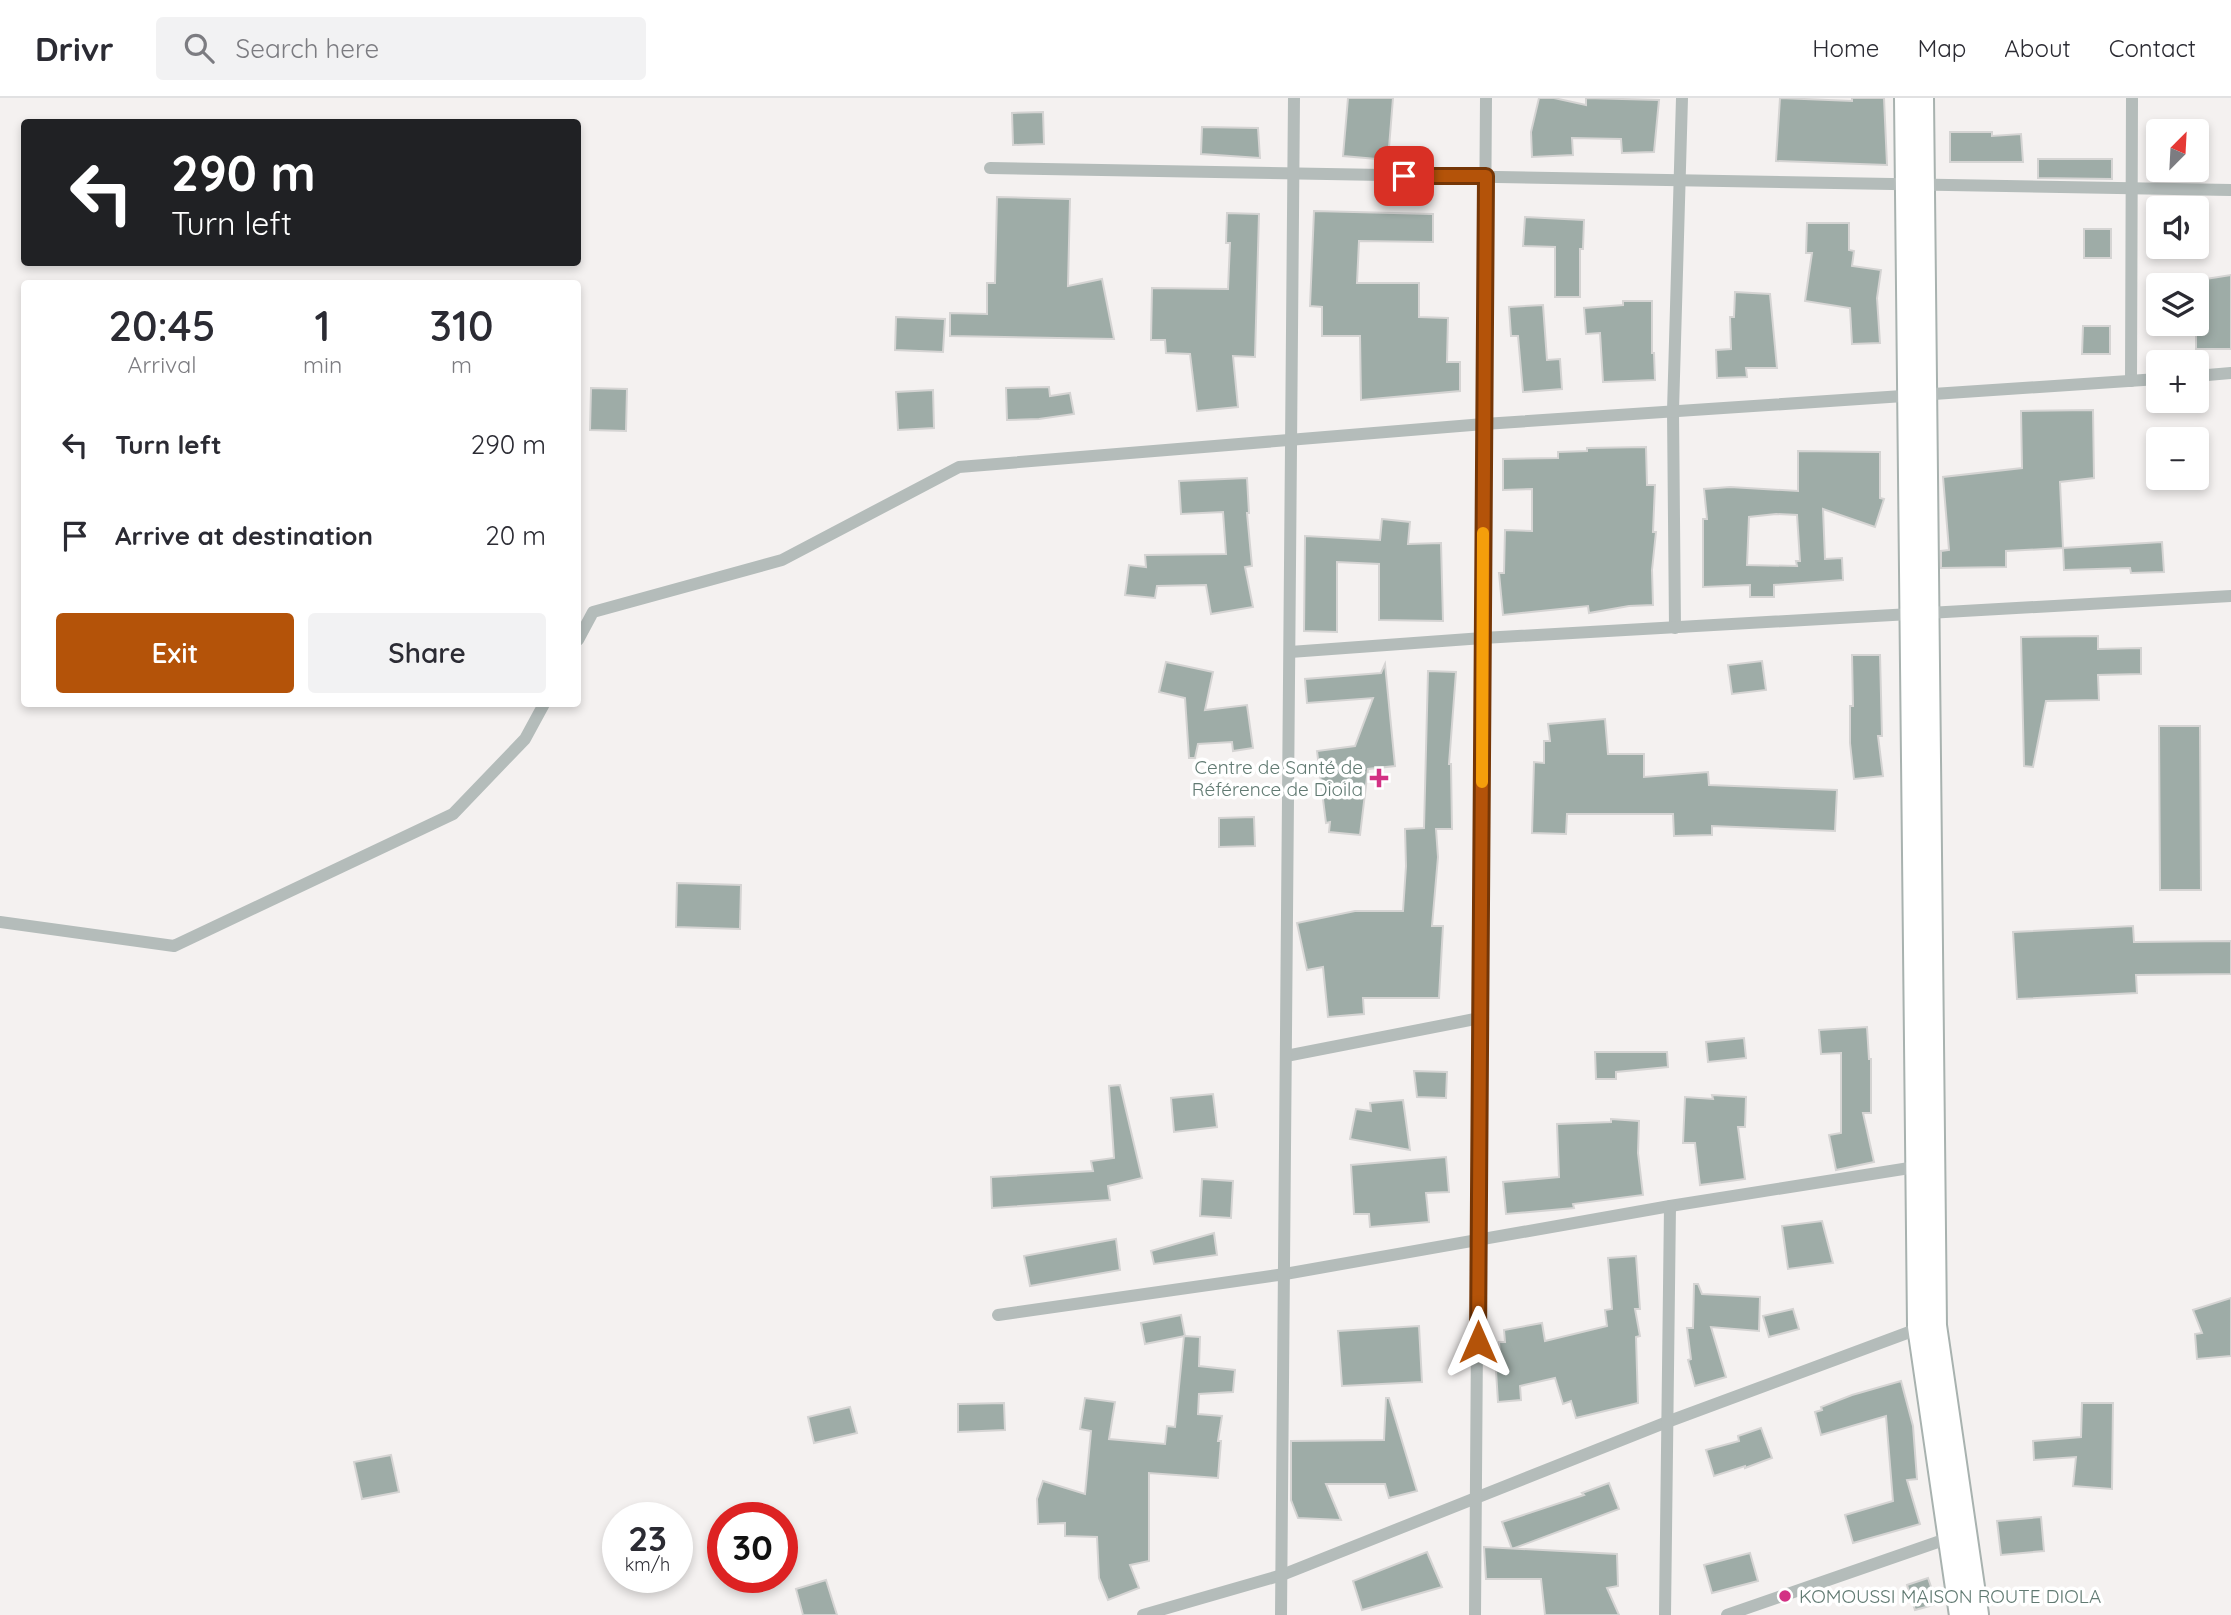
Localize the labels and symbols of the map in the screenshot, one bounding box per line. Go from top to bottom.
north arrow [2146,119,2208,182]
pin [1374,146,1434,206]
place label: Centre de Santé de Référence de Dioila [1192,755,1363,801]
marker: Centre de Santé de Référence de Dioila [1369,768,1389,788]
position arrow [1441,1305,1515,1379]
speed limit sign: 30 [707,1502,798,1593]
place label: KOMOUSSI MAISON ROUTE DIOLA [1799,1584,2101,1608]
marker: KOMOUSSI MAISON ROUTE DIOLA [1777,1588,1793,1604]

